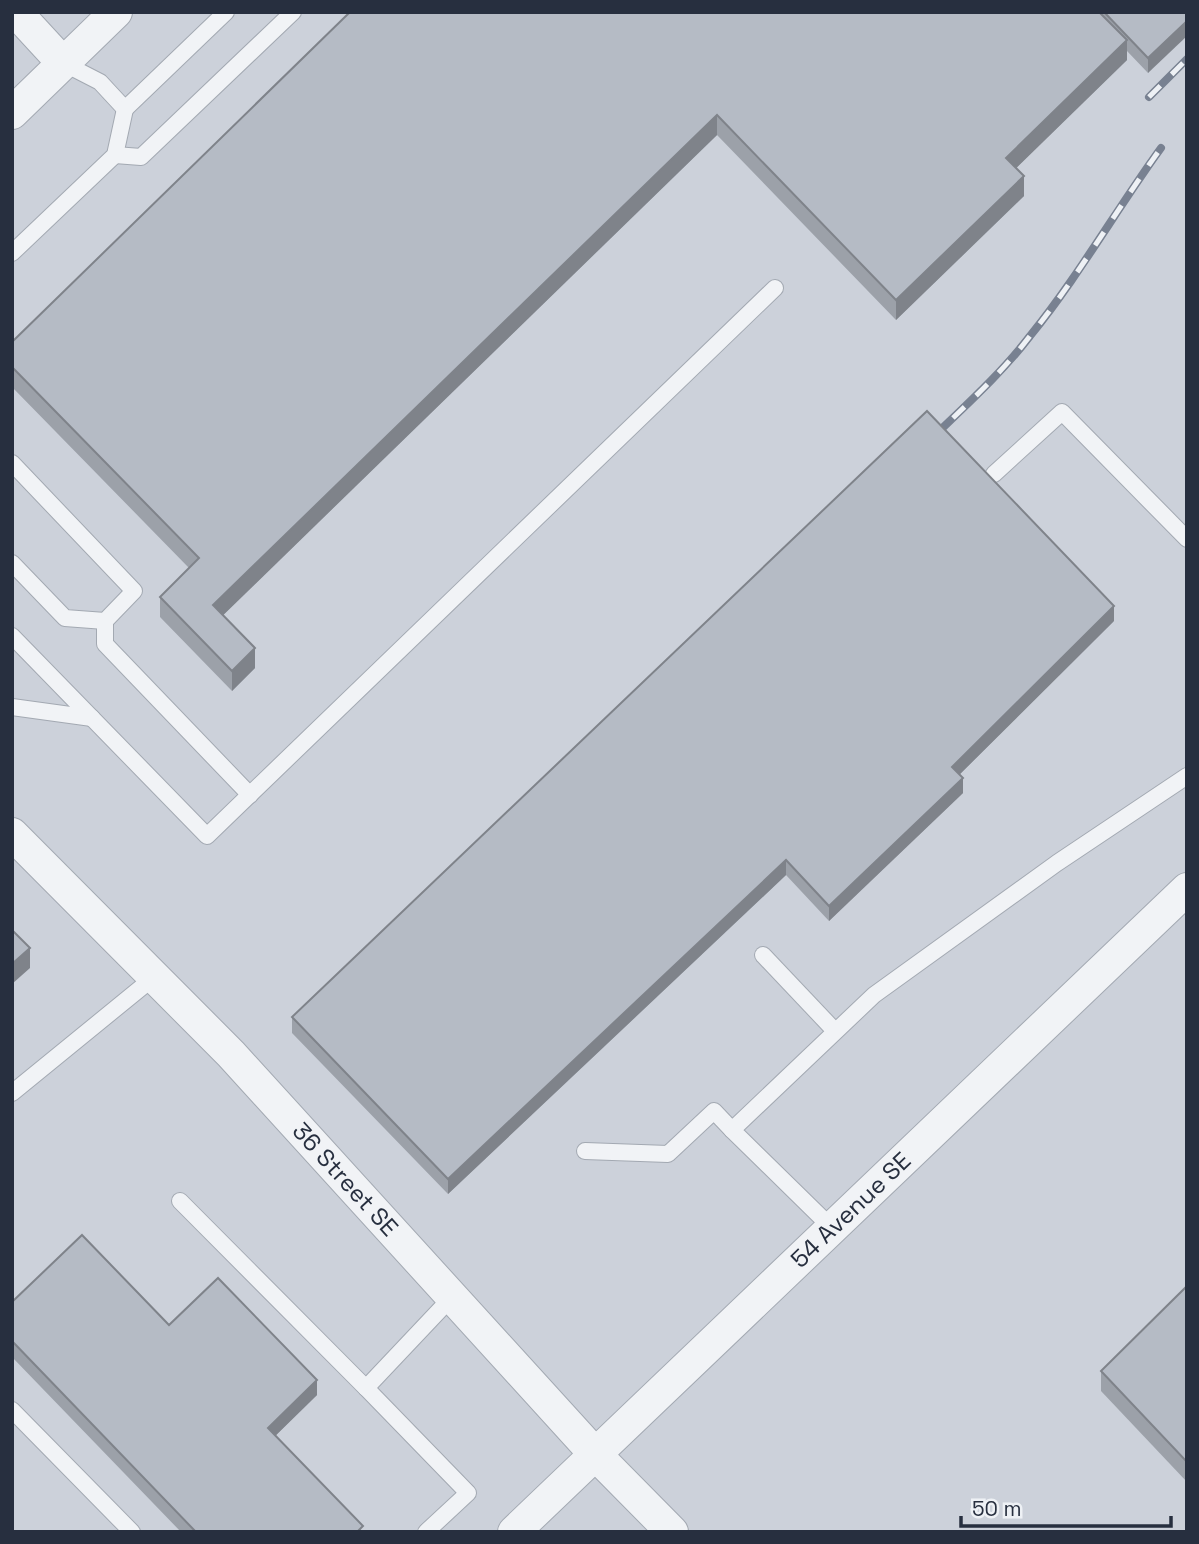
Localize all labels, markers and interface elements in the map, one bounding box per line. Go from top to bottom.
street label: 36 Street SE [286,1116,405,1242]
street label: 54 Avenue SE [784,1145,917,1274]
scale bar [961,1484,1171,1528]
text: 50 m [972,1495,1022,1522]

